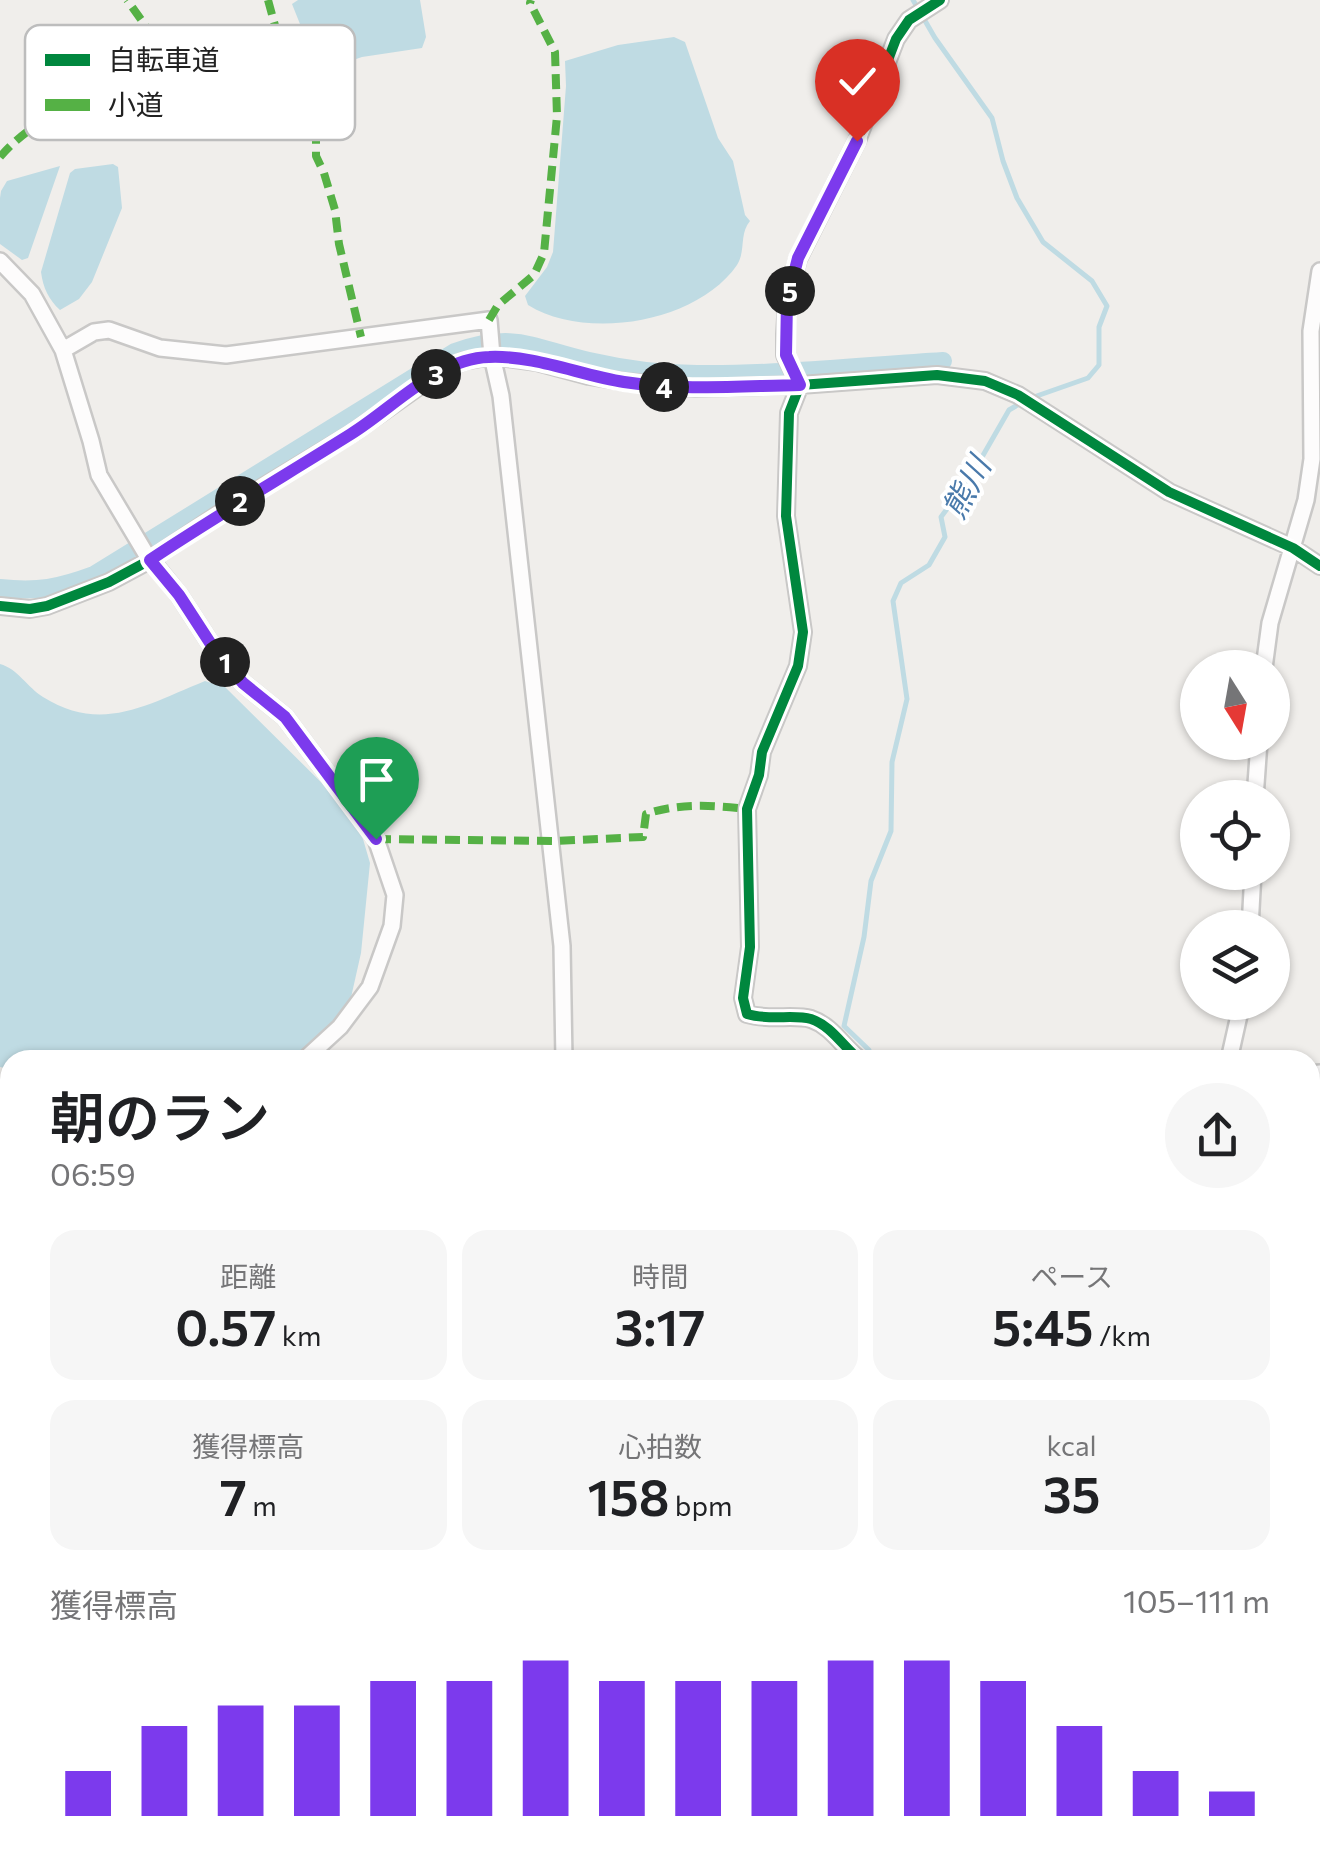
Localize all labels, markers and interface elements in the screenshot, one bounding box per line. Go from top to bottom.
legend [25,25,355,140]
pin [815,39,900,142]
text: 自転車道 [108,42,220,76]
icon: check [830,54,885,109]
text: 小道 [108,87,164,121]
pin: 5 [765,266,815,316]
text: 5 [782,274,798,308]
pin: 3 [411,349,461,399]
text: 3 [428,357,444,391]
pin: 4 [639,362,689,412]
text: 4 [655,370,673,404]
water label: 熊川 [932,447,999,525]
pin: 2 [215,476,265,526]
text: 2 [232,484,248,518]
pin: 1 [200,637,250,687]
text: 1 [219,645,231,679]
north arrow [1180,650,1290,760]
map controls [1180,650,1290,1020]
pin [334,737,419,840]
icon: arrive [349,752,404,807]
button: locate [1180,780,1290,890]
button: layers [1180,910,1290,1020]
text: 朝のラン [50,1082,270,1149]
button: share [1165,1083,1270,1188]
text: 06:59 [50,1153,136,1193]
text: 距離 [220,1259,276,1293]
text: 時間 [632,1259,688,1293]
text: ペース [1030,1259,1113,1293]
text: 0.57 [175,1295,276,1356]
text: 3:17 [614,1295,706,1356]
text: 5:45 [992,1295,1094,1356]
text: km [276,1318,321,1352]
text: /km [1094,1318,1151,1352]
text: kcal [1047,1428,1097,1462]
text: 獲得標高 [192,1429,304,1463]
text: 心拍数 [618,1429,702,1463]
text: 35 [1043,1462,1101,1523]
text: 7 [220,1465,247,1526]
text: 158 [588,1465,670,1526]
text: m [247,1488,277,1522]
text: bpm [670,1488,732,1522]
text: 105–111 m [1123,1580,1270,1620]
text: 獲得標高 [50,1584,178,1624]

